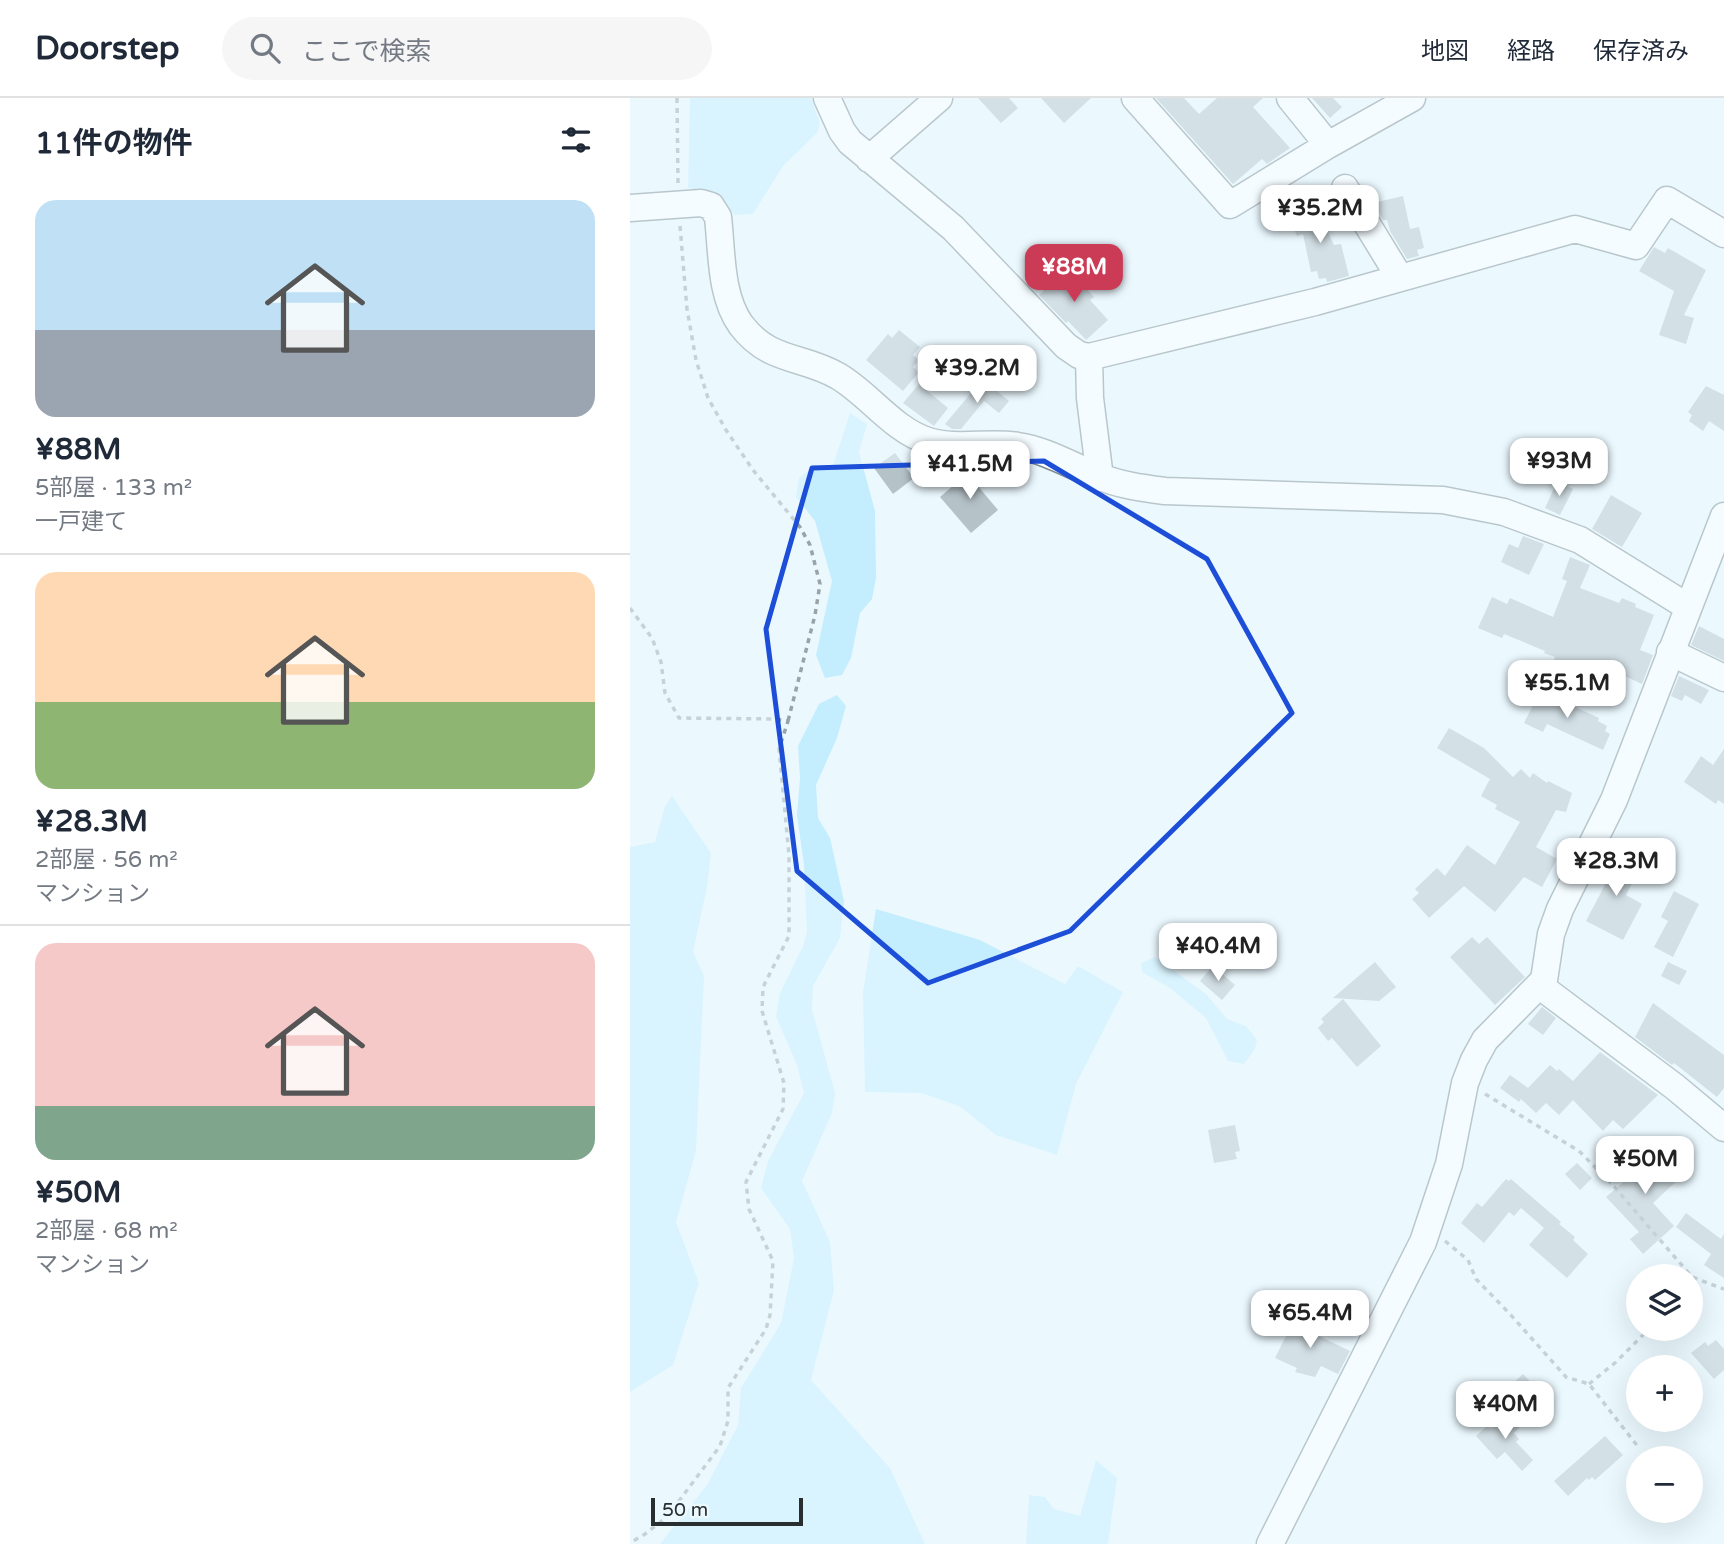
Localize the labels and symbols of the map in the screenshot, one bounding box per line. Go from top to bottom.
pin: ¥35.2M [1263,186,1377,245]
pin: ¥88M [1033,244,1115,304]
pin: ¥39.2M [920,345,1034,405]
pin: ¥93M [1518,438,1600,498]
pin: ¥41.5M [913,442,1027,501]
pin: ¥55.1M [1510,660,1624,720]
pin: ¥28.3M [1559,838,1673,898]
pin: ¥40.4M [1161,924,1275,983]
pin: ¥50M [1604,1136,1686,1196]
pin: ¥65.4M [1253,1290,1367,1350]
pin: ¥40M [1464,1382,1546,1441]
scale bar [651,1495,803,1527]

